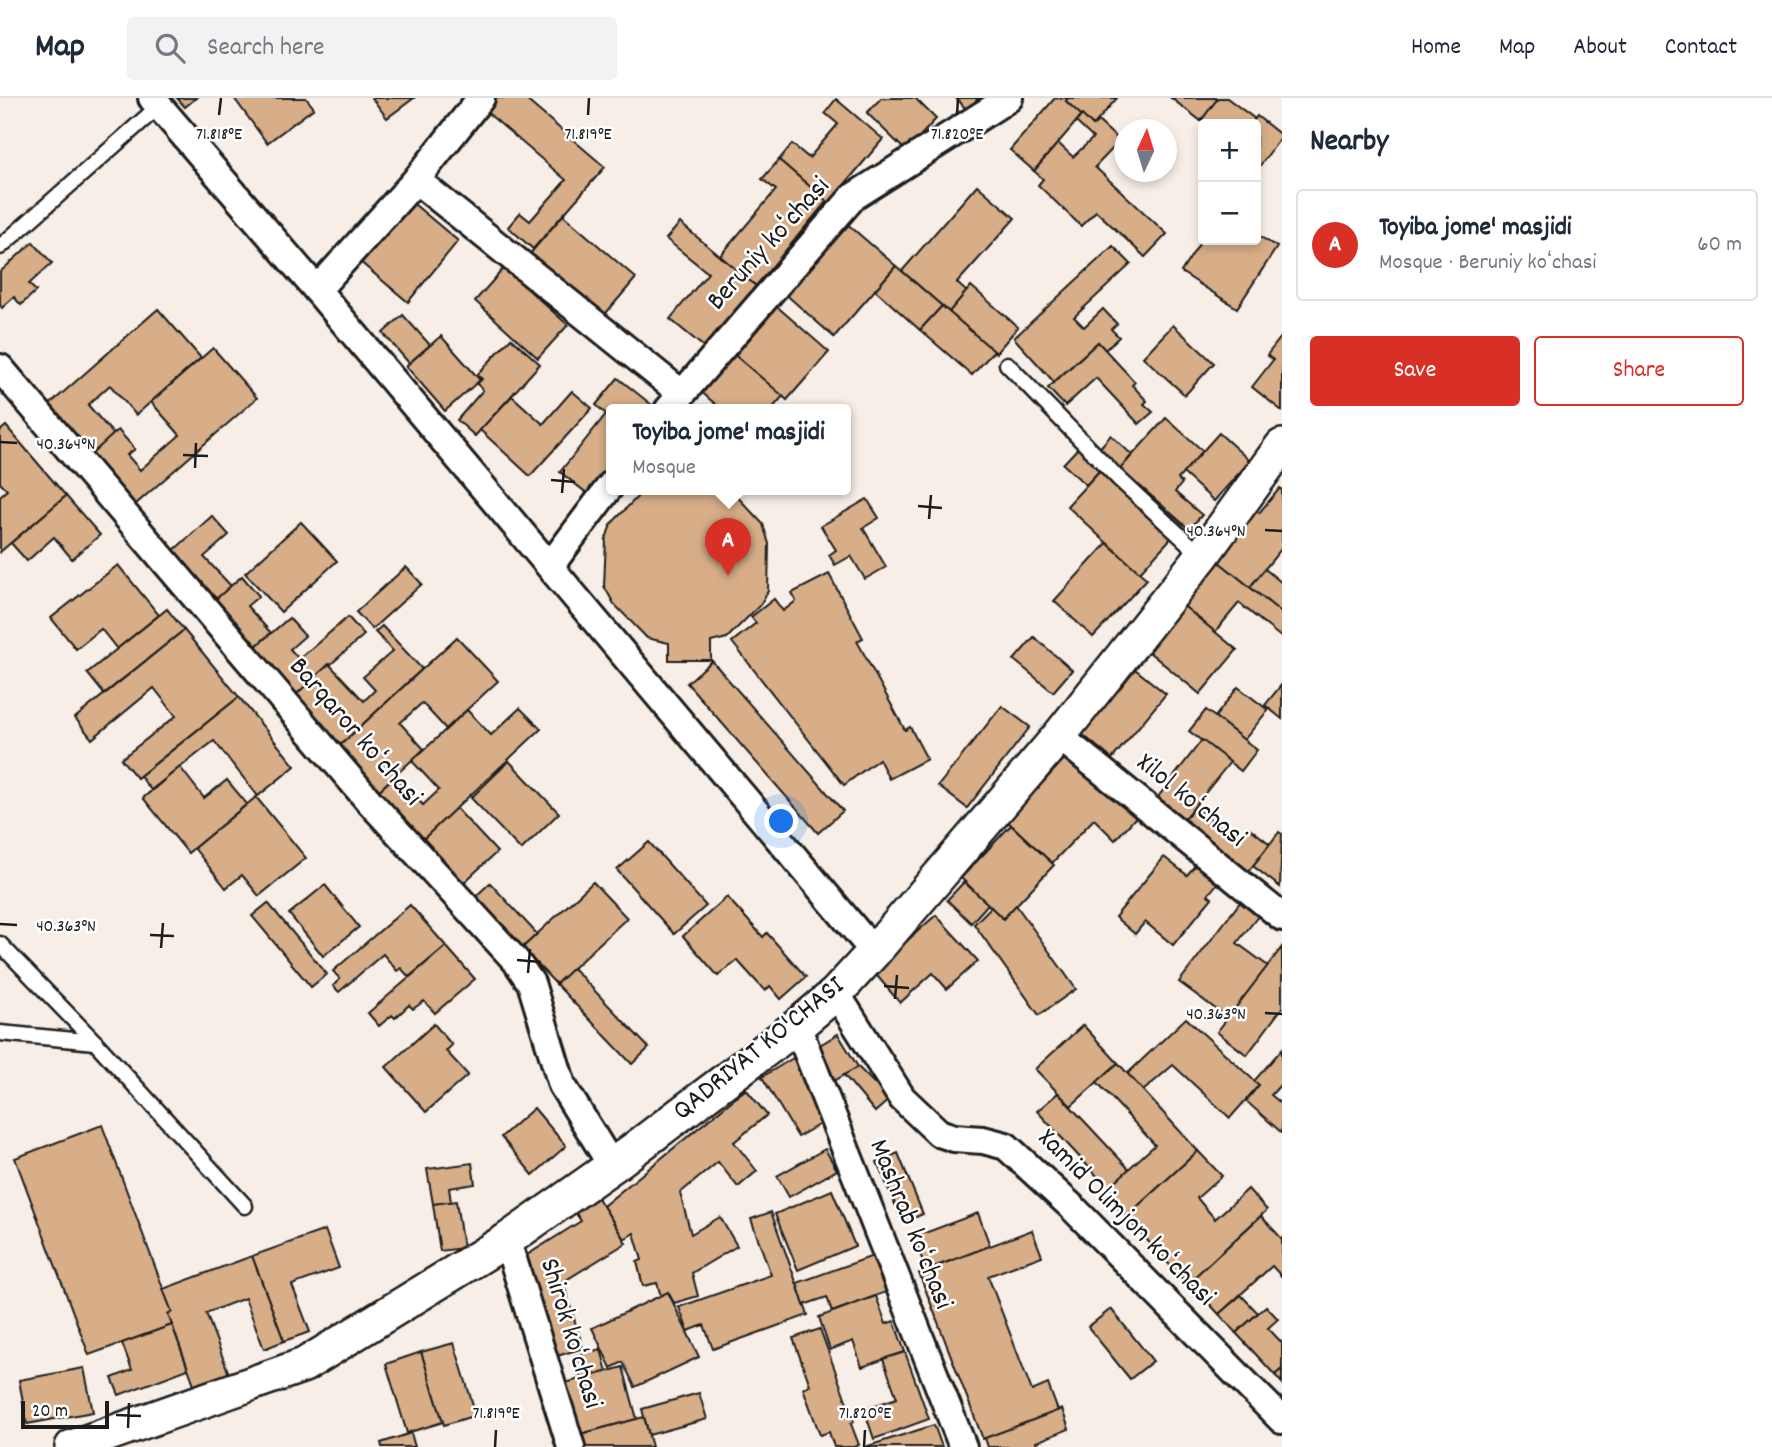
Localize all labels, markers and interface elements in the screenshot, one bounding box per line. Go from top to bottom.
search box [127,17,617,80]
text: Map [35,25,85,72]
icon: search [151,29,189,67]
text: Search here [207,30,325,67]
text: Home [1411,31,1461,65]
text: Map [1499,31,1535,65]
text: About [1573,31,1627,65]
text: Contact [1665,31,1737,65]
north arrow [1114,119,1177,182]
map controls [1198,119,1261,245]
button: + [1198,119,1261,182]
text: Nearby [1310,122,1388,165]
text: 71.818°E [196,123,242,148]
text: 71.819°E [564,123,612,148]
text: 71.820°E [931,123,983,148]
street label: Beruniy koʻchasi [699,169,841,321]
button: − [1198,182,1261,245]
text: Toyiba jome' masjidi [1379,210,1572,247]
text: A [1329,229,1341,262]
text: 60 m [1697,229,1742,262]
text: Mosque · Beruniy koʻchasi [1379,247,1597,280]
button: Save [1310,336,1520,406]
button: Share [1534,336,1744,406]
popup [606,404,851,495]
text: Toyiba jome' masjidi [632,415,825,452]
text: 40.364°N [36,433,96,458]
text: Mosque [632,452,696,485]
pin: A [705,518,751,576]
text: 40.364°N [1186,520,1246,545]
street label: Barqaror koʻchasi [278,650,430,816]
street label: Xilol koʻchasi [1126,745,1254,859]
your location [764,804,798,838]
text: 40.363°N [36,915,96,940]
street label: QADRIYAT KO'CHASI [666,968,855,1132]
text: 40.363°N [1186,1003,1246,1028]
street label: Xamid Olimjon koʻchasi [1027,1121,1223,1317]
street label: Mashrab koʻchasi [857,1134,961,1316]
street label: Shirok koʻchasi [527,1254,611,1414]
scale bar [21,1398,108,1430]
text: 20 m [32,1399,68,1426]
text: 71.819°E [472,1402,520,1427]
text: 71.820°E [839,1402,891,1427]

